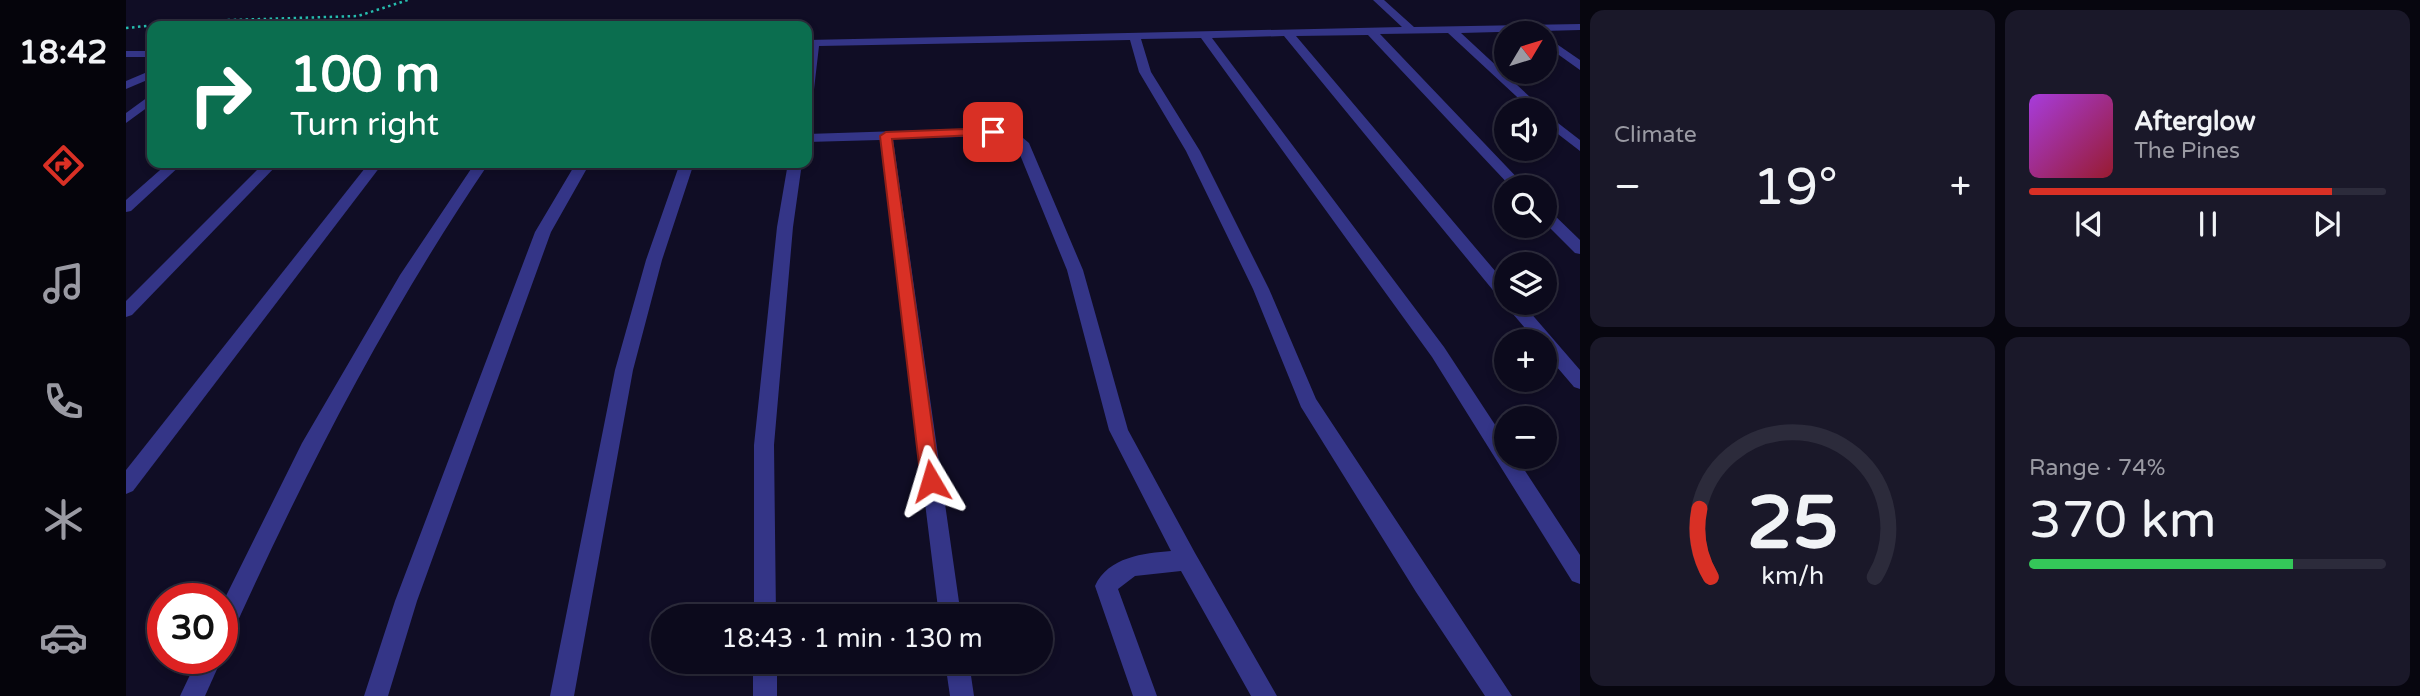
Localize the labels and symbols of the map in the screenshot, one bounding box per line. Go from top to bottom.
north arrow [1494,21,1558,84]
pin [963,102,1023,162]
position arrow [894,444,968,518]
speed limit sign: 30 [147,583,238,674]

